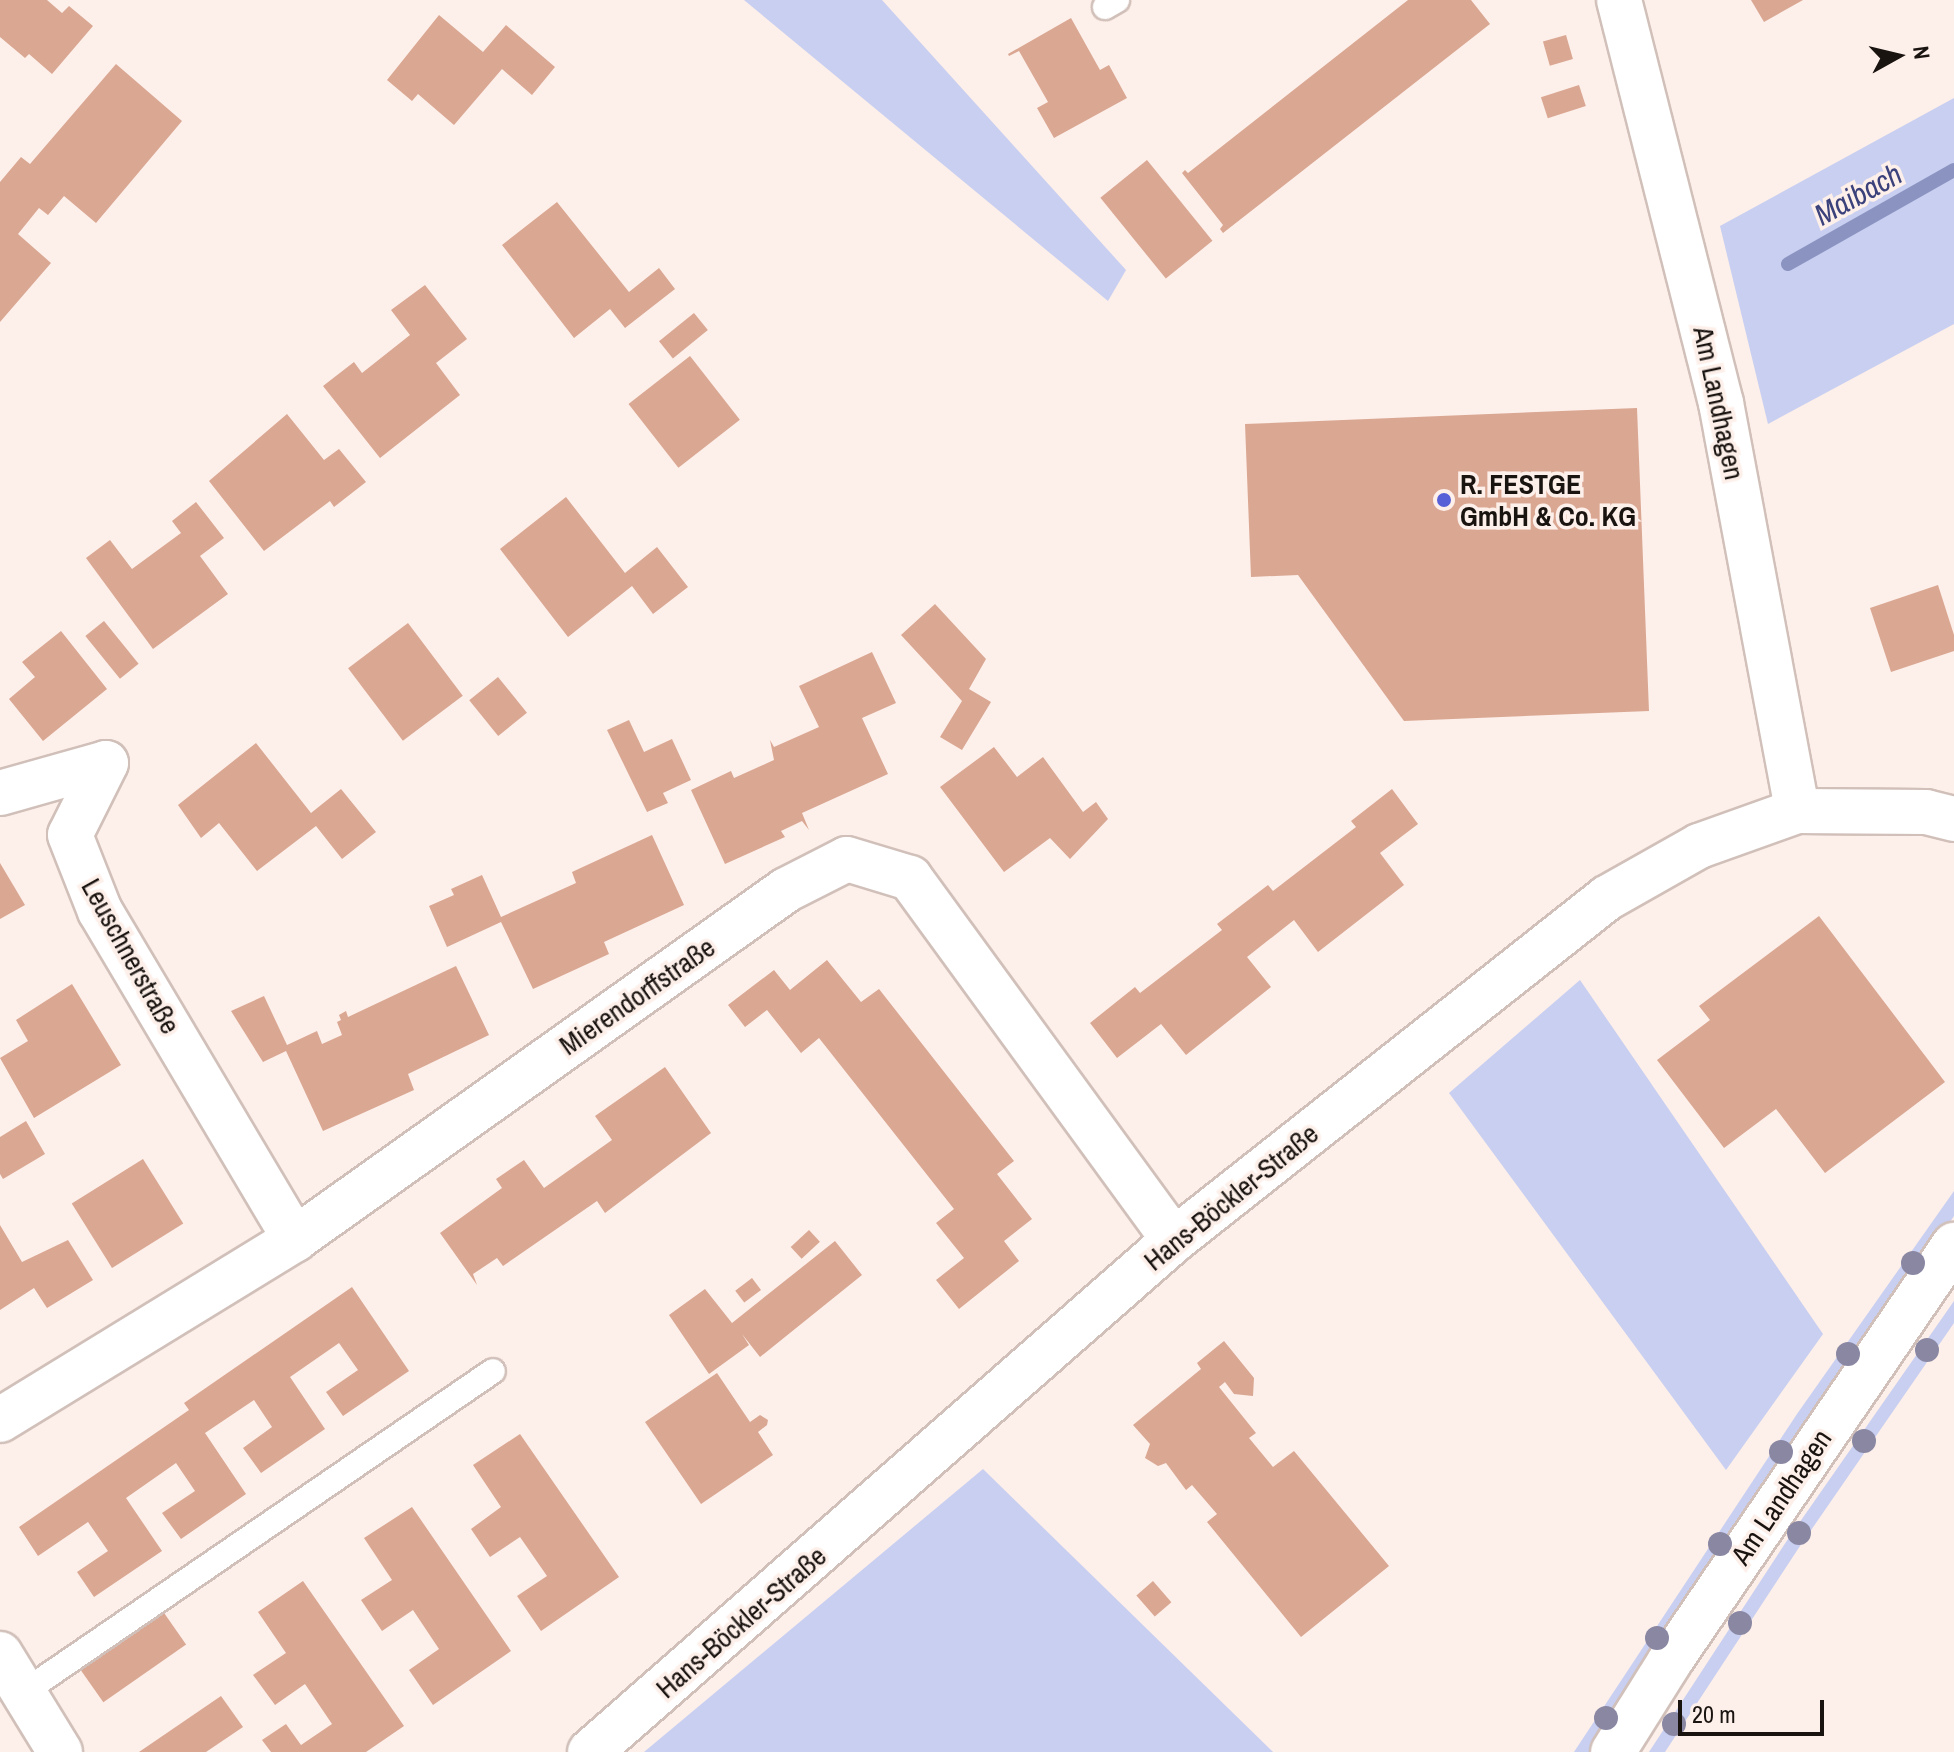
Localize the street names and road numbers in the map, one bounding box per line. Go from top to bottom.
street label: Am Landhagen [1686,323,1752,483]
street label: Leuschnerstraße [75,873,187,1039]
street label: Mierendorffstraße [553,930,721,1062]
street label: Hans-Böckler-Straße [1137,1116,1325,1278]
street label: Am Landhagen [1724,1423,1838,1571]
street label: Hans-Böckler-Straße [649,1539,833,1705]

